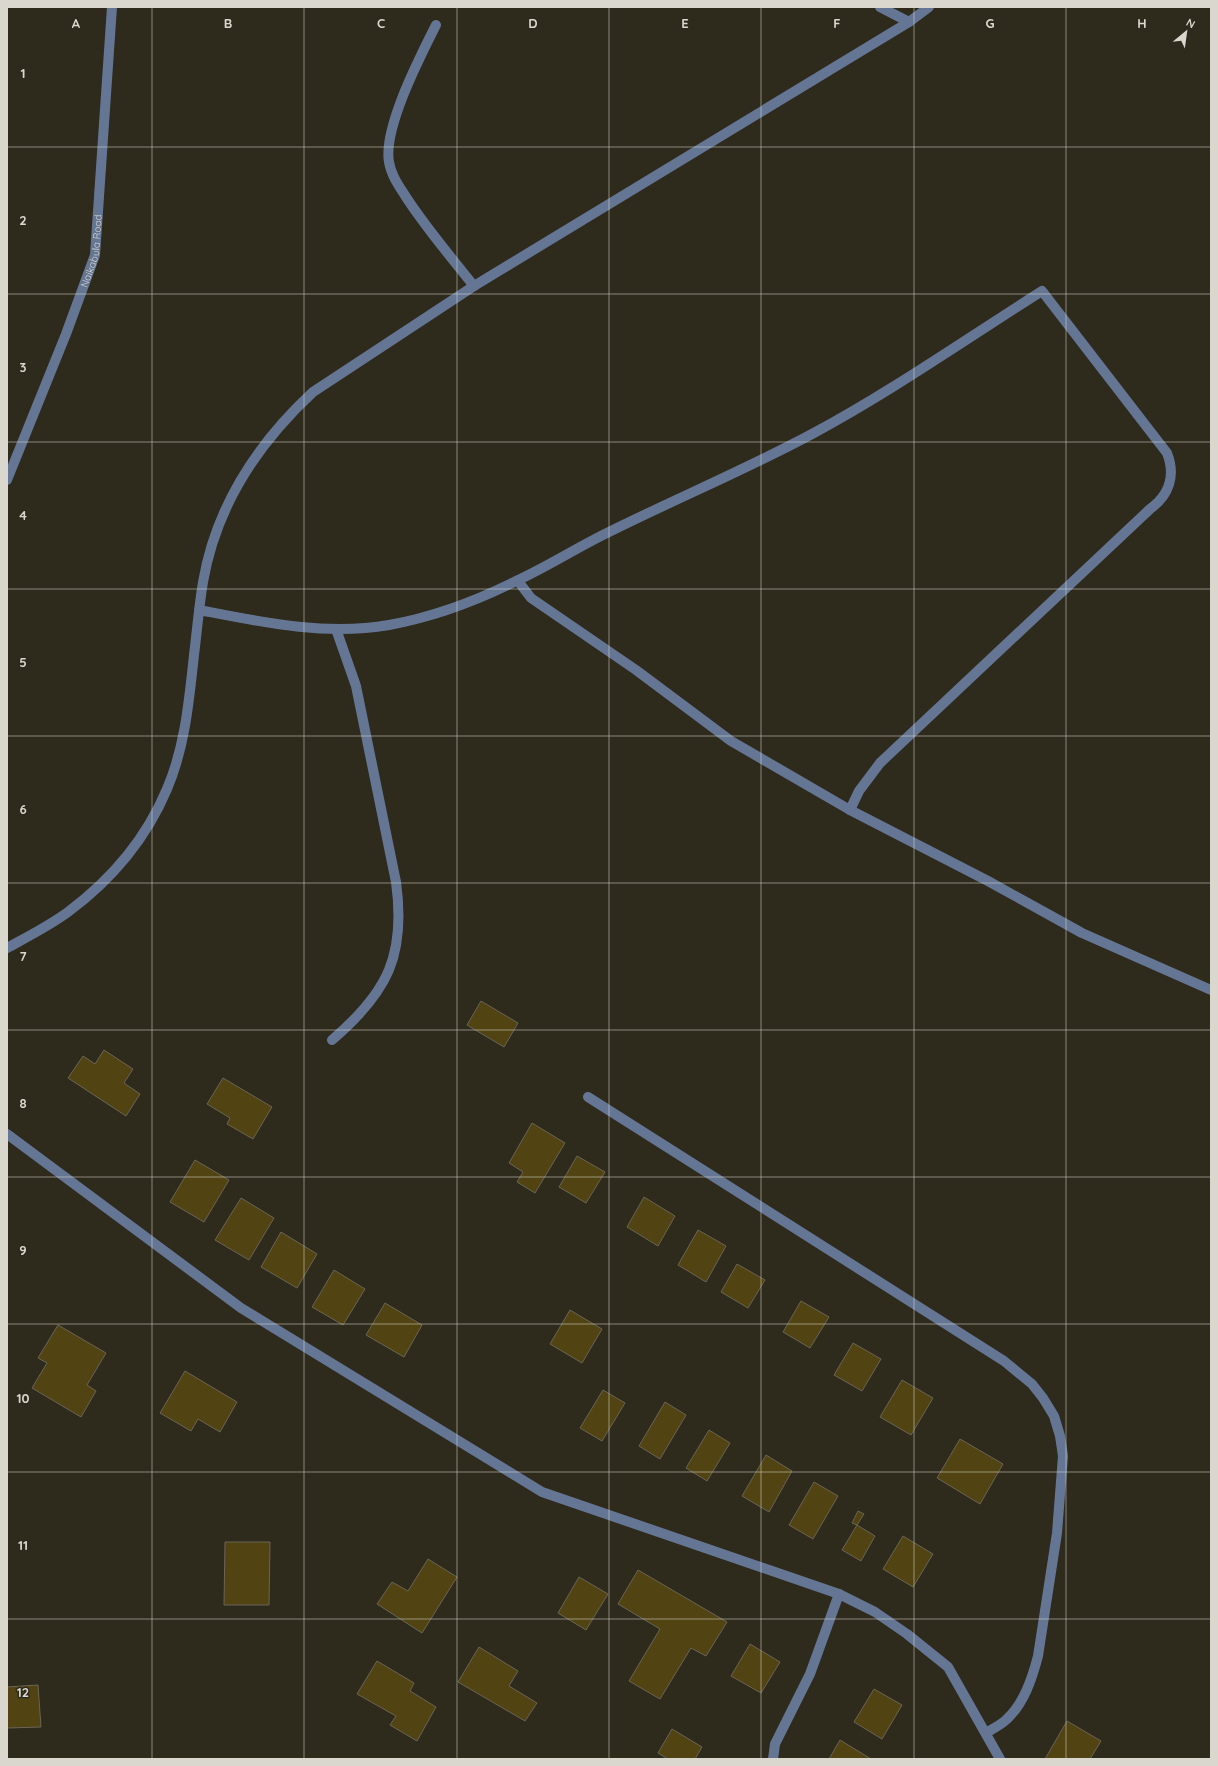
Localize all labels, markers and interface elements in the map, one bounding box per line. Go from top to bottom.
north arrow [1166,12,1206,52]
text: A [72,15,81,31]
text: B [224,15,232,31]
text: C [377,15,385,31]
text: D [528,15,538,31]
text: E [681,15,689,31]
text: F [833,15,841,31]
text: G [985,15,995,31]
text: H [1137,15,1147,31]
text: N [1184,15,1198,31]
text: 1 [20,65,26,81]
text: 2 [19,212,27,228]
street label: Naikabula Road [77,214,104,289]
text: 3 [20,359,27,375]
text: 4 [19,507,27,523]
text: 5 [19,654,27,670]
text: 6 [19,801,27,817]
text: 7 [19,948,27,964]
text: 8 [19,1095,27,1111]
text: 9 [19,1242,27,1258]
text: 10 [16,1390,30,1406]
text: 11 [18,1537,28,1553]
text: 12 [17,1684,29,1700]

